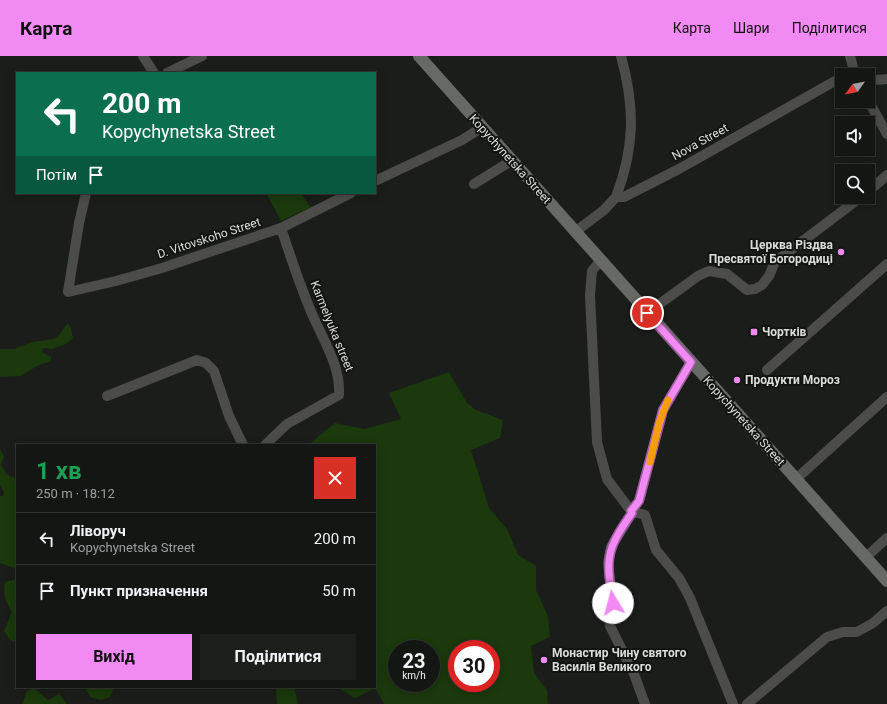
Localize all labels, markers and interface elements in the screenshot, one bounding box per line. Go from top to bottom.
text: Карта [20,17,72,40]
text: Карта [673,20,711,36]
text: Шари [733,20,770,36]
text: Поділитися [792,20,867,36]
north arrow [835,68,875,108]
map controls [835,68,875,204]
text: 200 m [102,87,181,120]
icon: left [36,88,88,140]
street label: Kopychynetska Street [466,111,554,207]
button: sound [835,116,875,156]
text: Kopychynetska Street [102,121,275,142]
street label: Nova Street [669,121,731,163]
icon: arrive [85,164,107,186]
button: search [835,164,875,204]
text: Потім [36,166,77,184]
street label: D. Vitovskoho Street [156,215,262,261]
place label: Церква Різдва Пресвятої Богородиці [709,238,834,266]
marker: Церква Різдва Пресвятої Богородиці [836,247,846,257]
street label: Karmelyuka street [307,279,357,373]
pin [630,296,664,330]
icon: arrive [636,302,658,324]
place label: Чортків [762,325,807,339]
marker: Чортків [749,327,759,337]
street label: Kopychynetska Street [700,373,788,469]
place label: Продукти Мороз [745,373,840,387]
marker: Продукти Мороз [732,375,742,385]
text: 1 хв [36,457,82,485]
button: close [314,457,356,499]
text: 250 m · 18:12 [36,486,115,501]
text: Ліворуч [70,522,126,540]
icon: left [36,528,58,550]
text: 200 m [314,530,356,548]
text: Kopychynetska Street [70,540,195,555]
icon: arrive [36,580,58,602]
text: Пункт призначення [70,582,208,600]
text: 50 m [322,582,356,600]
position arrow [592,582,634,624]
button: Вихід [36,634,192,680]
button: Поділитися [200,634,356,680]
speed limit sign: 30 [448,640,500,692]
place label: Монастир Чину святого Василія Великого [552,646,687,674]
text: 23 [403,649,425,673]
marker: Монастир Чину святого Василія Великого [539,655,549,665]
text: km/h [402,670,426,681]

